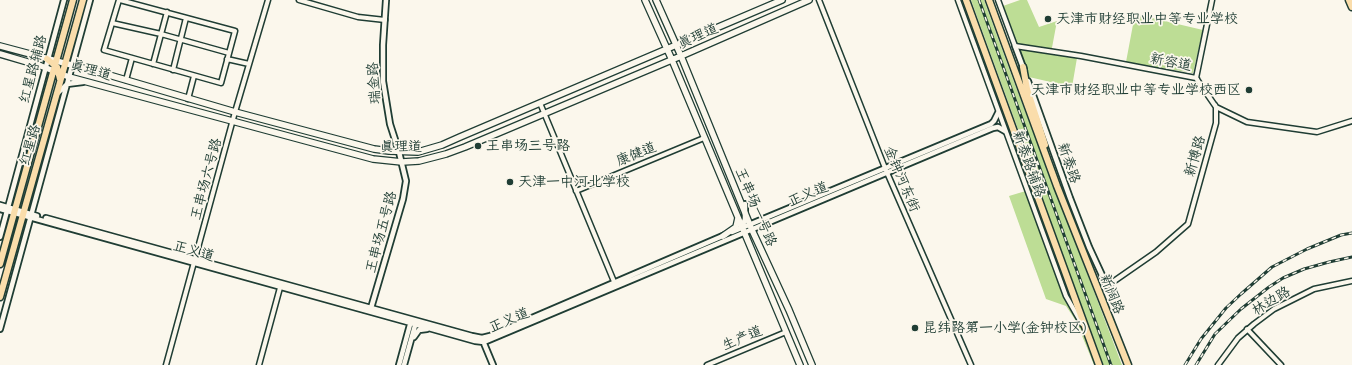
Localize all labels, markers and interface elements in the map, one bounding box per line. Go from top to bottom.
place label: 天津市财经职业中等专业学校 [1056,11,1238,27]
marker: 天津市财经职业中等专业学校 [1043,14,1053,24]
street label: 真理道 [675,20,721,52]
street label: 红星路辅路 [16,33,50,105]
street label: 新容道 [1149,50,1193,74]
street label: 真理道 [68,56,114,84]
street label: 瑞金路 [364,61,384,105]
place label: 天津市财经职业中等专业学校西区 [1031,82,1241,98]
marker: 天津市财经职业中等专业学校西区 [1244,85,1254,95]
street label: 红星路 [16,122,44,168]
street label: 新泰路辅路 [1009,128,1049,200]
street label: 新博路 [1181,133,1209,179]
street label: 王串场六号路 [187,136,225,222]
place label: 王串场三号路 [486,138,570,154]
street label: 康健道 [613,138,659,170]
street label: 真理道 [380,139,422,155]
street label: 新泰路 [1054,140,1084,186]
marker: 王串场三号路 [473,141,483,151]
street label: 金钟河东街 [881,144,923,214]
street label: 王串场一号路 [732,165,780,249]
place label: 天津一中河北学校 [518,174,630,190]
marker: 天津一中河北学校 [505,177,515,187]
street label: 正义道 [785,178,831,210]
street label: 王串场五号路 [362,189,400,275]
street label: 正义道 [171,237,217,265]
street label: 新阔路 [1096,271,1128,317]
street label: 林边路 [1249,283,1293,319]
street label: 正义道 [486,304,532,336]
place label: 昆纬路第一小学(金钟校区) [923,320,1087,336]
street label: 生产道 [719,322,765,354]
marker: 昆纬路第一小学(金钟校区) [910,323,920,333]

